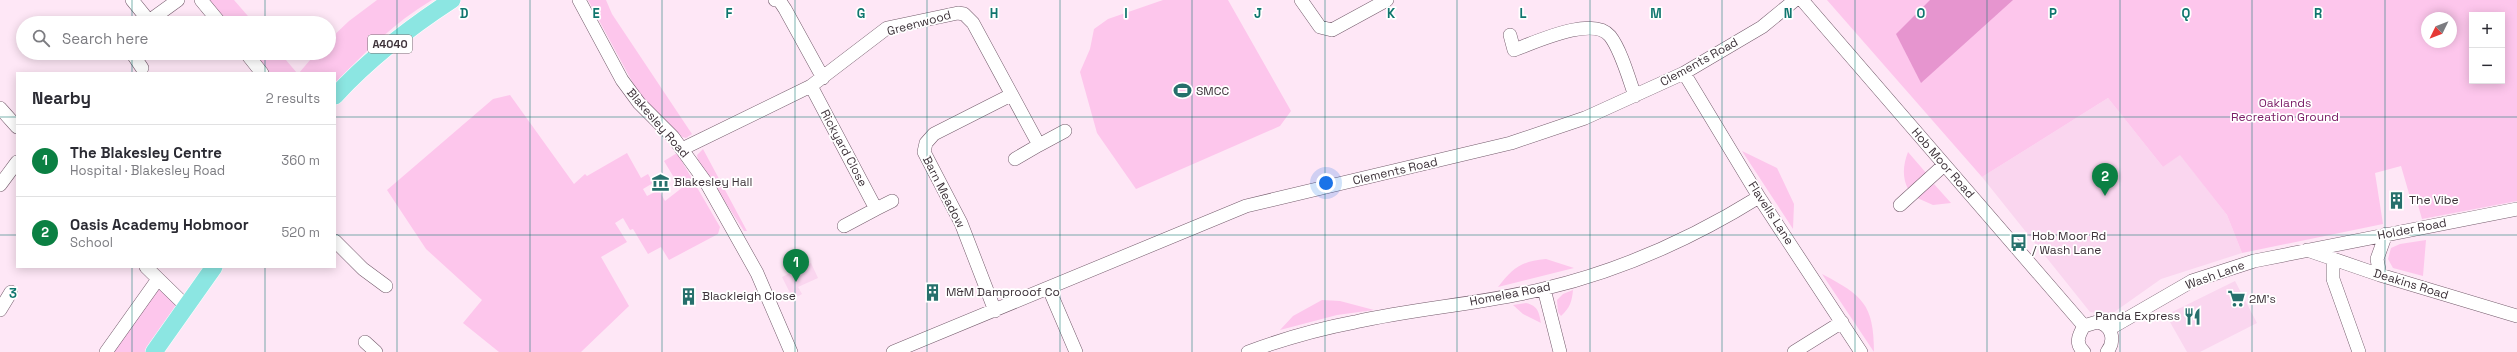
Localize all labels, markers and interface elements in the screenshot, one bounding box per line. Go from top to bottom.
text: D [460,5,469,22]
text: E [592,5,600,22]
text: F [726,5,733,22]
text: G [857,5,865,22]
text: H [990,5,998,22]
text: I [1124,5,1128,22]
text: J [1254,5,1262,22]
text: K [1387,5,1396,22]
text: L [1519,5,1527,22]
text: M [1650,5,1662,22]
text: N [1784,5,1792,22]
text: O [1917,5,1926,22]
text: P [2049,5,2057,22]
text: Q [2182,5,2191,22]
text: R [2314,5,2322,22]
street label: Greenwood [885,7,953,39]
north arrow [2421,12,2457,48]
map controls [2469,12,2505,84]
button: + [2469,12,2505,48]
search box [16,16,336,60]
icon: search [30,27,52,49]
text: Search here [62,29,148,48]
street label: Clements Road [1657,34,1741,90]
road number: A4040 [368,35,412,53]
button: − [2469,48,2505,84]
sports icon: SMCC [1173,81,1193,101]
place label: SMCC [1196,83,1229,99]
street label: Blakesley Road [623,85,693,161]
text: Nearby [32,87,91,109]
text: 2 results [266,90,320,107]
park label: Oaklands Recreation Ground [2231,95,2339,125]
street label: Rickyard Close [817,107,871,189]
street label: Hob Moor Road [1908,124,1978,202]
text: The Blakesley Centre [70,143,222,162]
text: 1 [42,152,48,169]
text: 360 m [281,152,320,169]
street label: Barn Meadow [919,153,969,231]
street label: Clements Road [1351,153,1439,189]
text: Hospital · Blakesley Road [70,162,225,179]
pin: 2 [2092,163,2118,196]
museum icon: Blakesley Hall [651,172,671,192]
your location [1316,173,1336,193]
place label: Blakesley Hall [674,174,752,190]
street label: Flavells Lane [1745,178,1797,248]
building icon: The Vibe [2386,190,2406,210]
place label: The Vibe [2409,192,2459,208]
street label: Holder Road [2376,214,2448,244]
text: Oasis Academy Hobmoor [70,215,249,234]
text: 2 [41,224,49,241]
text: 520 m [282,224,320,241]
place label: Hob Moor Rd / Wash Lane [2032,228,2106,258]
bus stop icon: Hob Moor Rd / Wash Lane [2009,233,2029,253]
text: School [70,234,113,251]
pin: 1 [783,249,809,282]
street label: Wash Lane [2183,257,2247,293]
street label: Deakins Road [2372,265,2450,303]
street label: Homelea Road [1468,278,1552,310]
building icon: M&M Damprooof Co [923,282,943,302]
place label: M&M Damprooof Co [946,284,1060,300]
text: 3 [9,285,17,302]
building icon: Blackleigh Close [679,286,699,306]
place label: Blackleigh Close [702,288,796,304]
supermarket icon: 2M's [2226,289,2246,309]
place label: 2M's [2249,291,2276,307]
restaurant icon: Panda Express [2183,306,2203,326]
place label: Panda Express [2095,308,2180,324]

